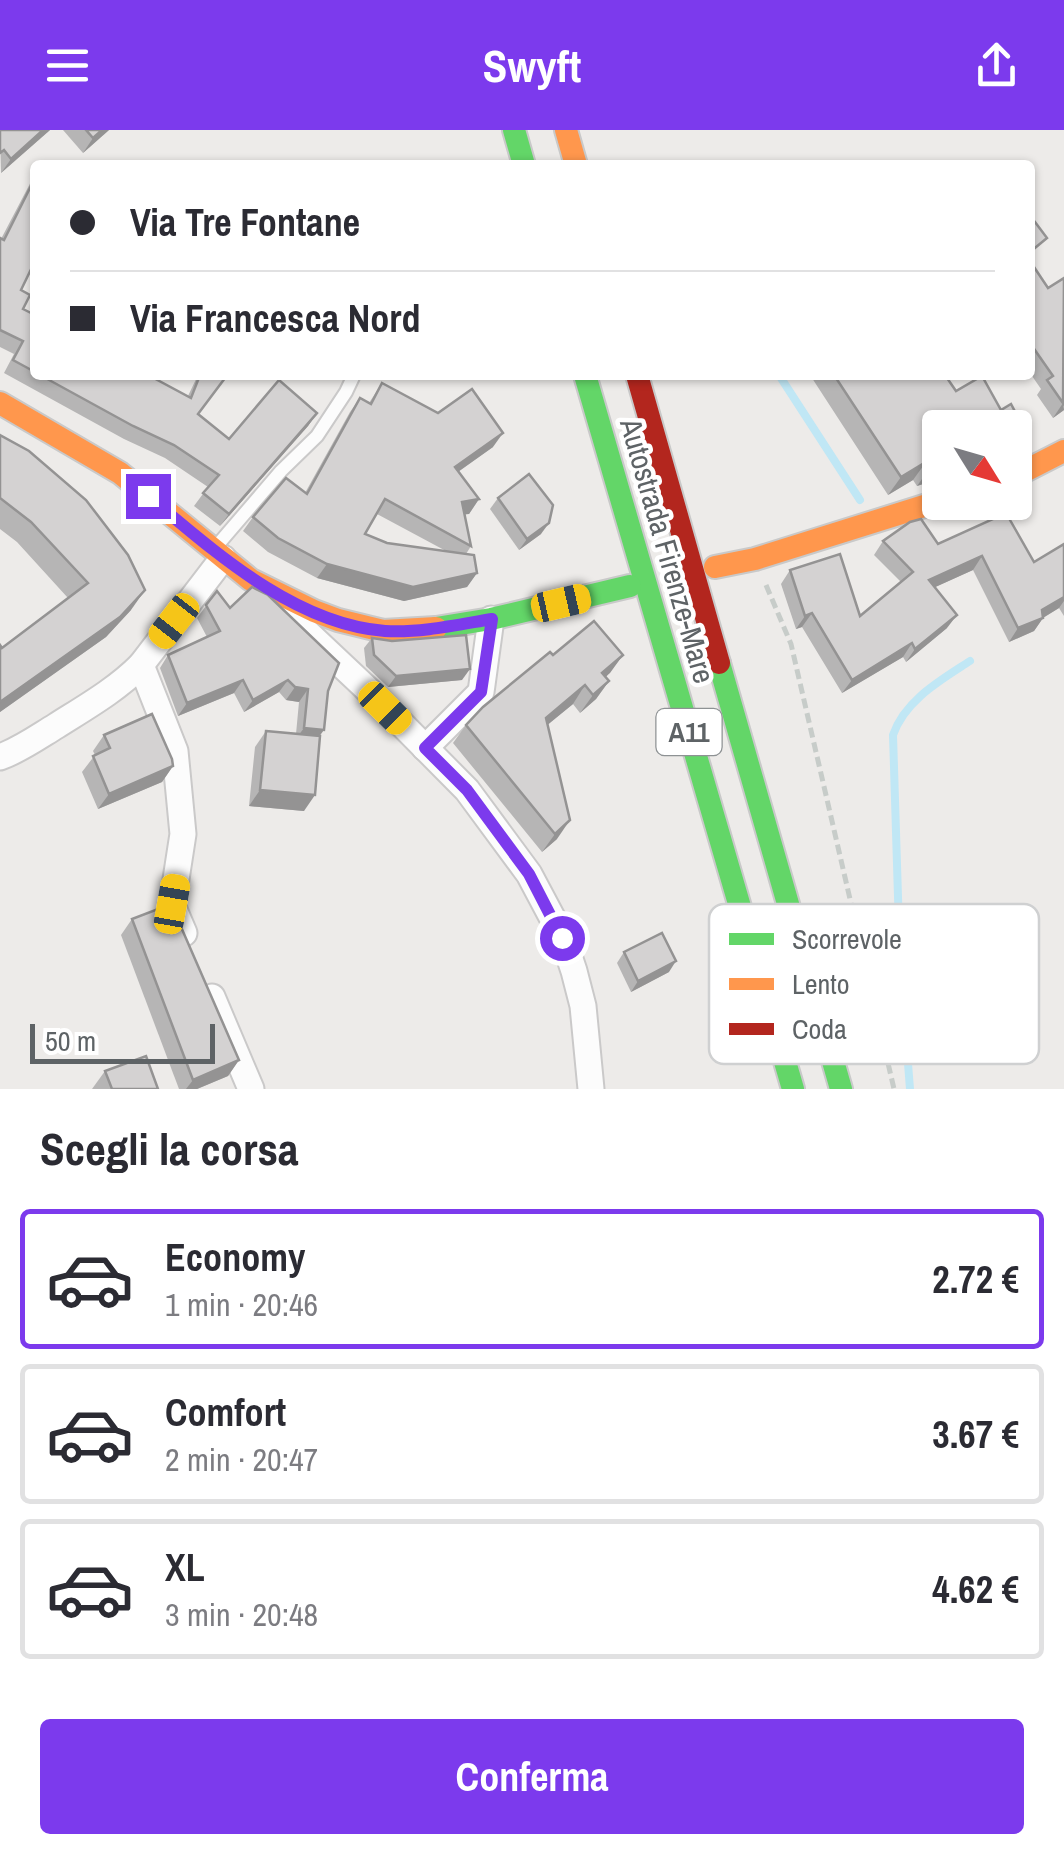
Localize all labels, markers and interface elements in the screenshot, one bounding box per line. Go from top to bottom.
text: Swyft [483,35,581,96]
icon: menu [40,38,95,93]
icon: share [969,38,1024,93]
text: Via Tre Fontane [130,197,360,248]
text: Via Francesca Nord [130,293,420,344]
north arrow [922,410,1032,520]
map controls [922,410,1032,520]
street label: Autostrada Firenze-Mare [611,413,725,688]
route end [126,474,171,519]
car [528,582,594,624]
car [144,588,204,654]
car [353,676,417,740]
road number: A11 [656,709,722,755]
car [152,872,192,936]
legend [709,904,1039,1064]
route start [540,916,585,961]
text: Scorrevole [792,920,902,958]
text: Lento [792,965,849,1003]
text: Coda [792,1010,847,1048]
scale bar [30,1019,215,1064]
text: 50 m [45,1022,96,1060]
text: Scegli la corsa [40,1118,298,1179]
text: Economy [165,1232,305,1283]
icon: car [45,1234,135,1324]
text: 2.72 € [932,1254,1019,1305]
text: 1 min · 20:46 [165,1283,318,1326]
text: Comfort [165,1387,286,1438]
icon: car [45,1389,135,1479]
text: 3.67 € [932,1409,1019,1460]
text: 2 min · 20:47 [165,1438,318,1481]
text: XL [165,1542,205,1593]
icon: car [45,1544,135,1634]
text: 4.62 € [932,1564,1019,1615]
text: 3 min · 20:48 [165,1593,318,1636]
button: Conferma [40,1719,1024,1834]

